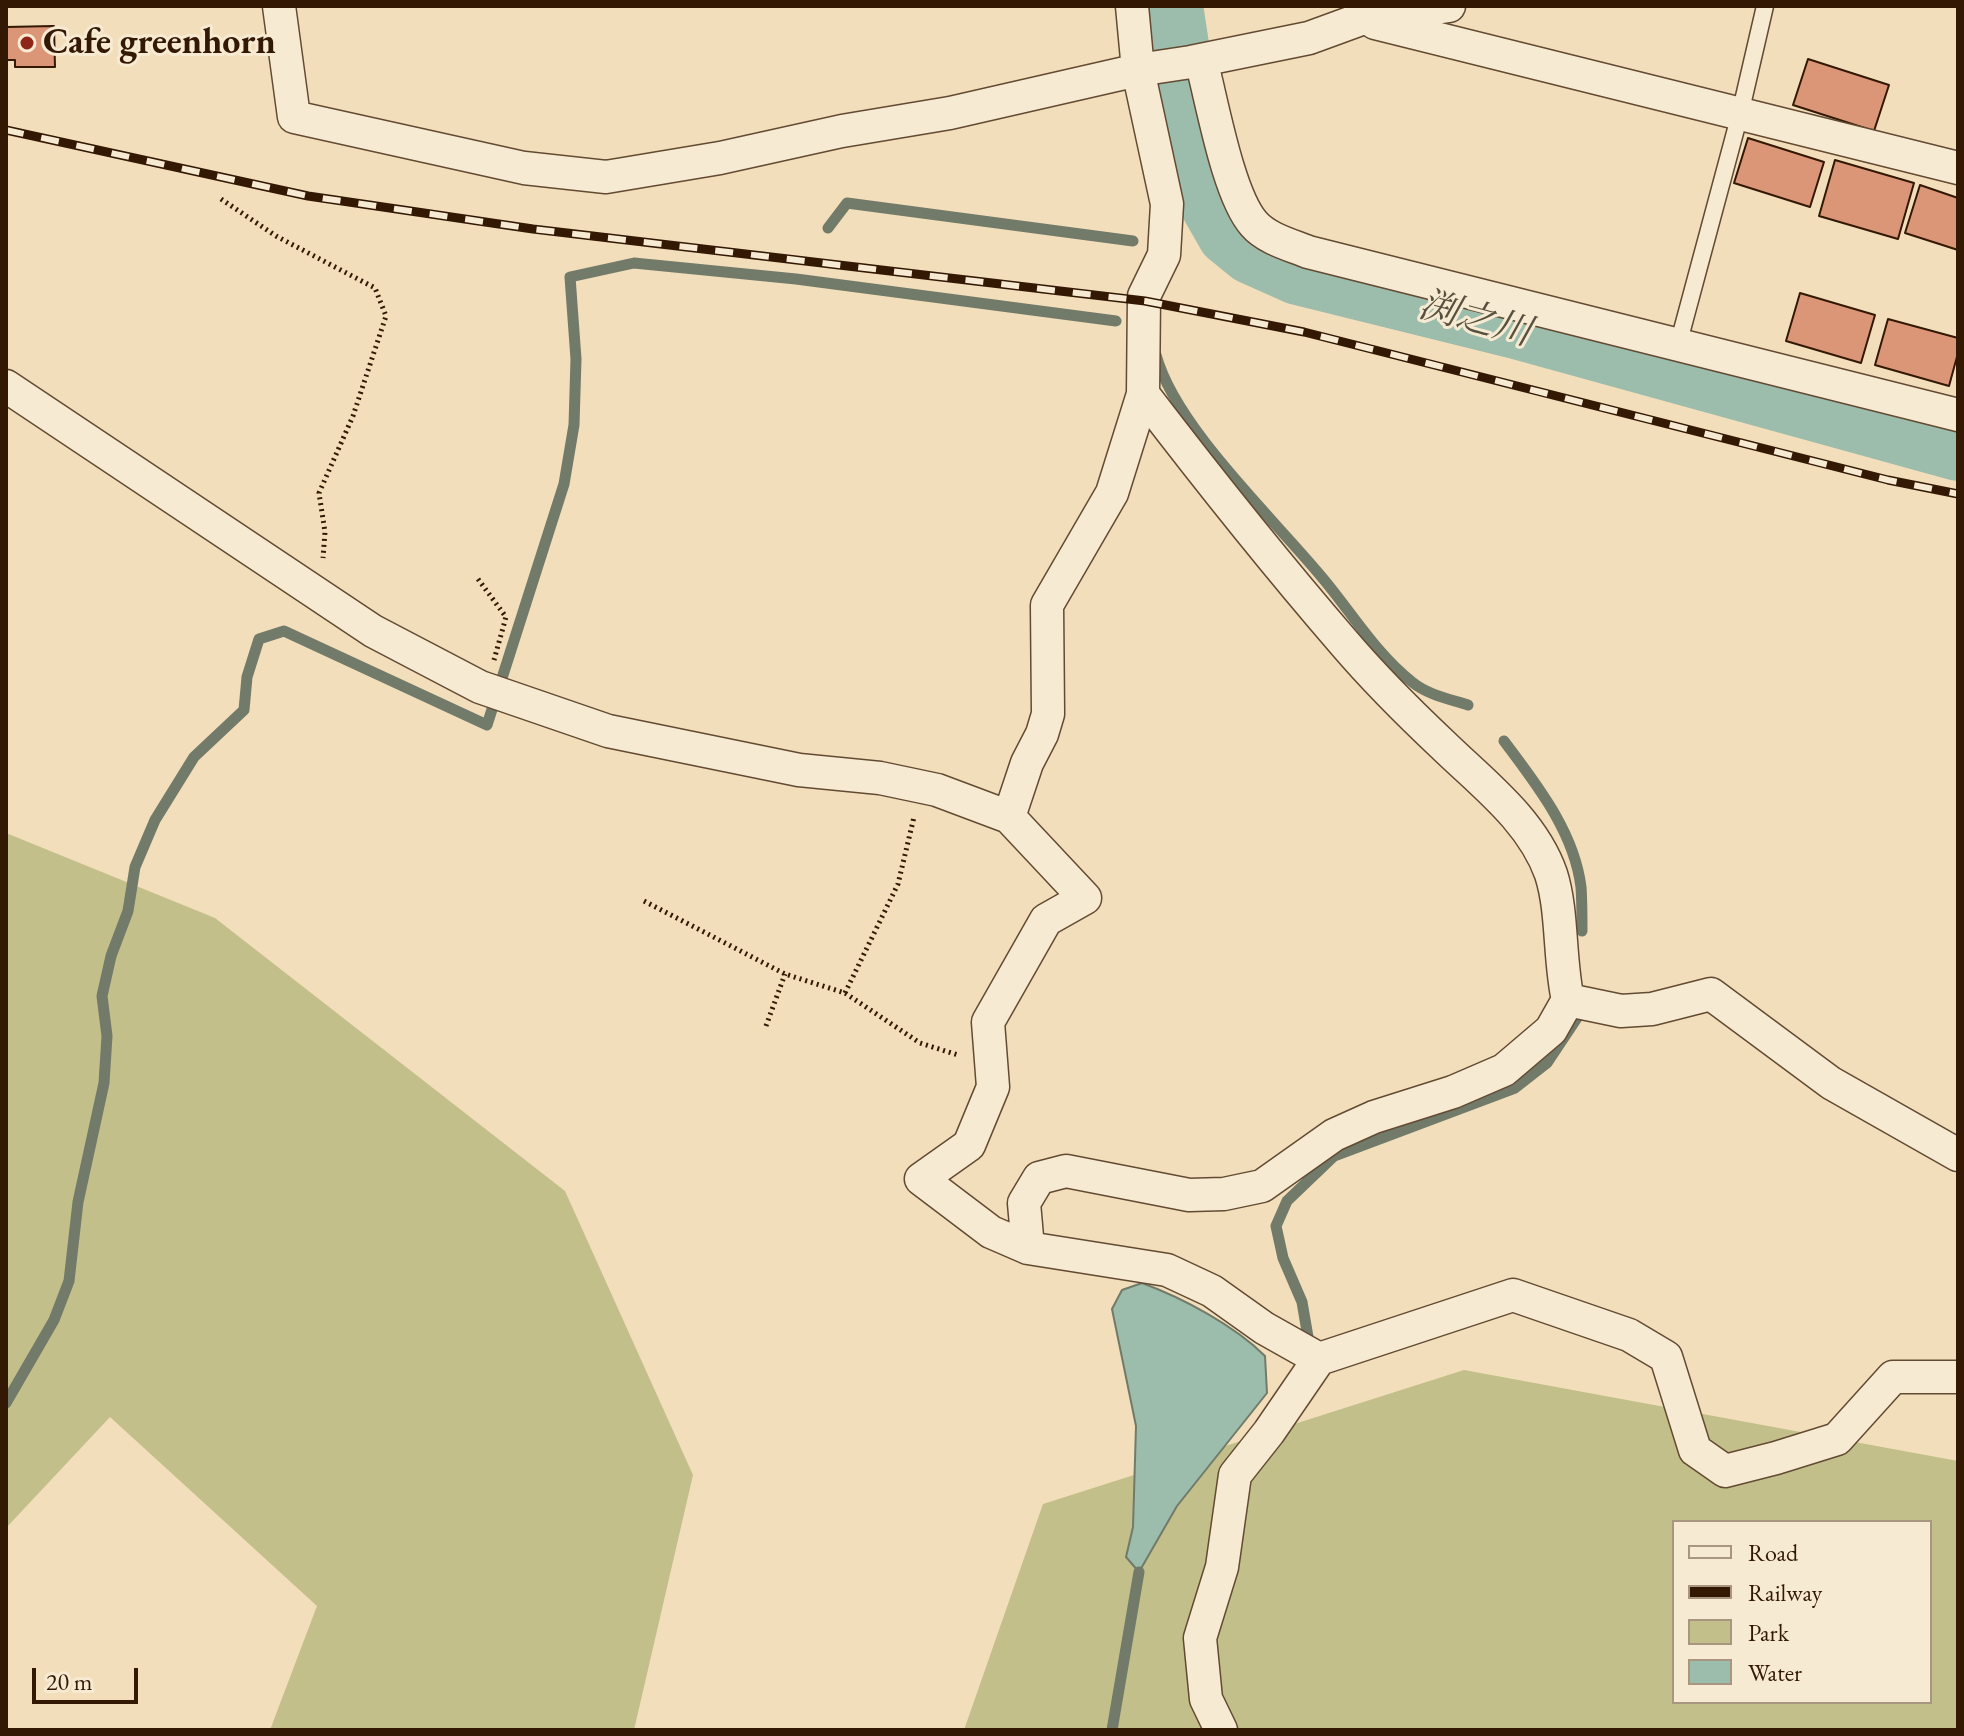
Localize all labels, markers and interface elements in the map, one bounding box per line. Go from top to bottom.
place label: Cafe greenhorn [43,21,276,65]
marker: Cafe greenhorn [18,34,36,52]
water label: 渕之川 [1414,283,1536,357]
legend [1672,1520,1932,1704]
text: Road [1748,1537,1798,1568]
text: Railway [1748,1577,1822,1608]
text: Park [1748,1617,1789,1648]
scale bar [36,1652,142,1702]
text: Water [1748,1657,1802,1688]
text: 20 m [46,1666,93,1697]

